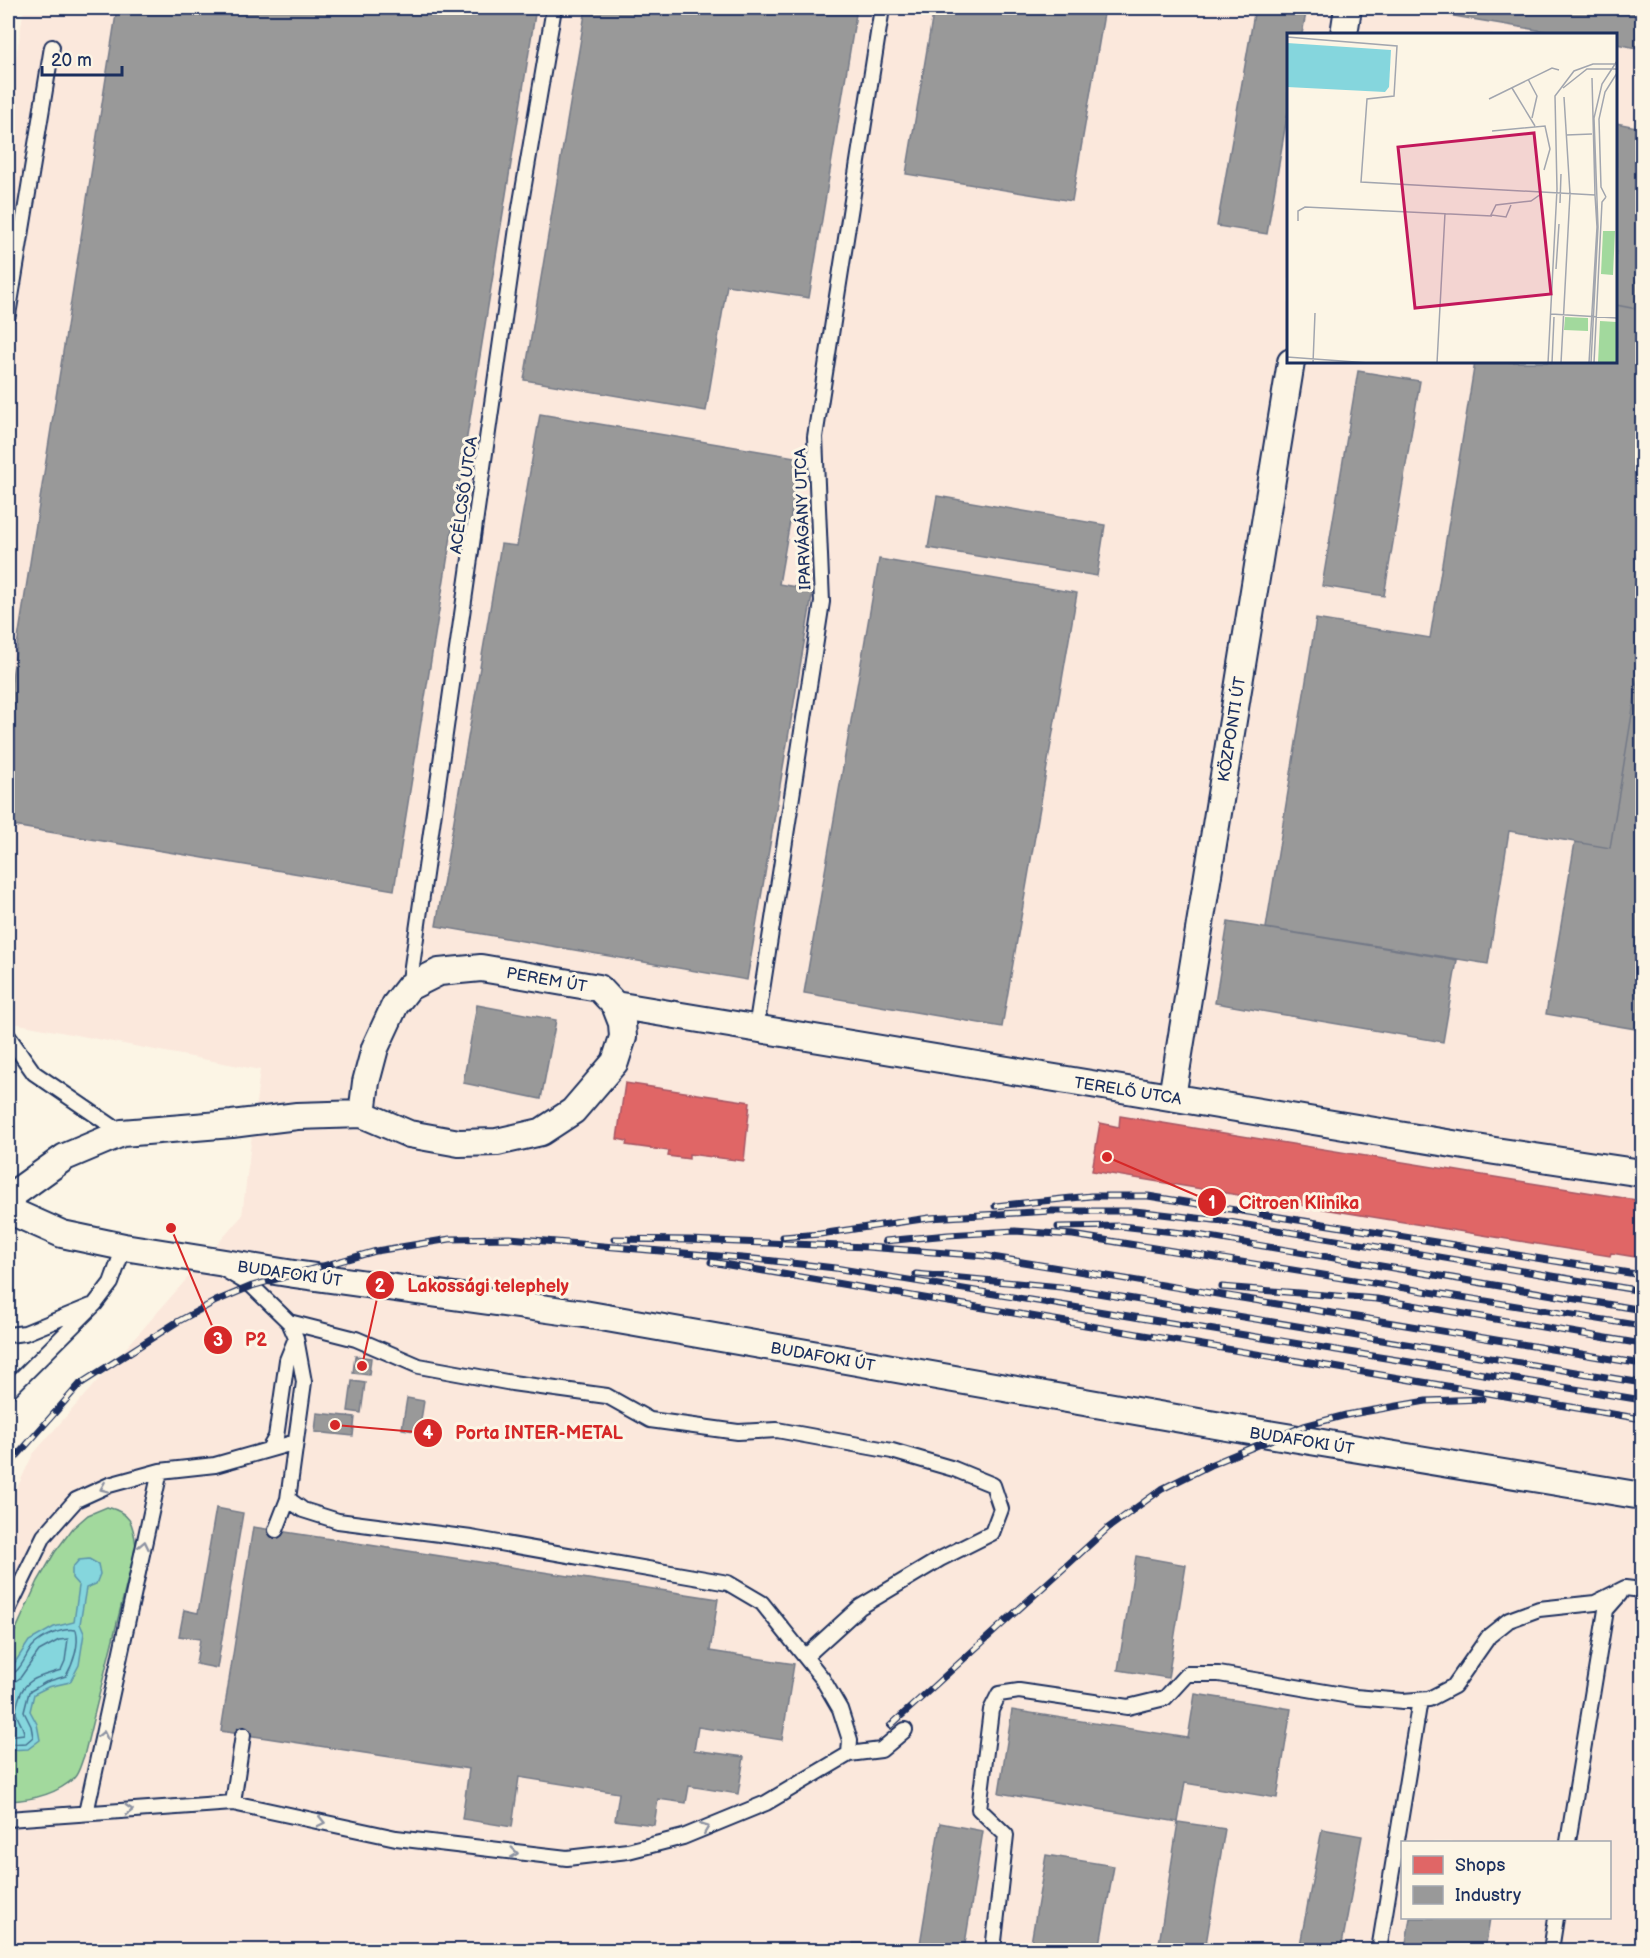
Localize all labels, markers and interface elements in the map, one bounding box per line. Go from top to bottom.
inset map [1287,33,1617,363]
scale bar [42,39,122,77]
text: 20 m [51,50,92,71]
street label: ACÉLCSŐ UTCA [445,435,482,555]
street label: IPARVÁGÁNY UTCA [790,448,815,590]
street label: KÖZPONTI ÚT [1213,675,1250,783]
street label: PEREM ÚT [505,962,589,997]
street label: TERELŐ UTCA [1073,1072,1183,1109]
callout: Citroen Klinika [1197,1184,1371,1220]
text: 1 [1208,1193,1216,1214]
text: Citroen Klinika [1239,1193,1359,1214]
street label: BUDAFOKI ÚT [236,1256,344,1291]
callout: Lakossági telephely [365,1267,580,1303]
text: 2 [375,1276,386,1297]
text: Lakossági telephely [407,1276,570,1297]
callout: P2 [203,1322,279,1358]
text: 3 [213,1330,223,1351]
text: P2 [245,1330,267,1351]
street label: BUDAFOKI ÚT [769,1337,877,1376]
callout: Porta INTER-METAL [413,1415,635,1451]
street label: BUDAFOKI ÚT [1248,1422,1356,1459]
text: 4 [423,1423,434,1444]
text: Porta INTER-METAL [455,1423,623,1444]
one-way arrow [100,1481,111,1493]
one-way arrow [137,1540,150,1550]
one-way arrow [95,1731,108,1741]
one-way arrow [124,1804,133,1817]
one-way arrow [316,1814,326,1827]
one-way arrow [698,1823,709,1835]
legend [1401,1841,1611,1919]
one-way arrow [509,1846,518,1858]
text: Shops [1455,1855,1506,1876]
text: Industry [1455,1885,1522,1906]

